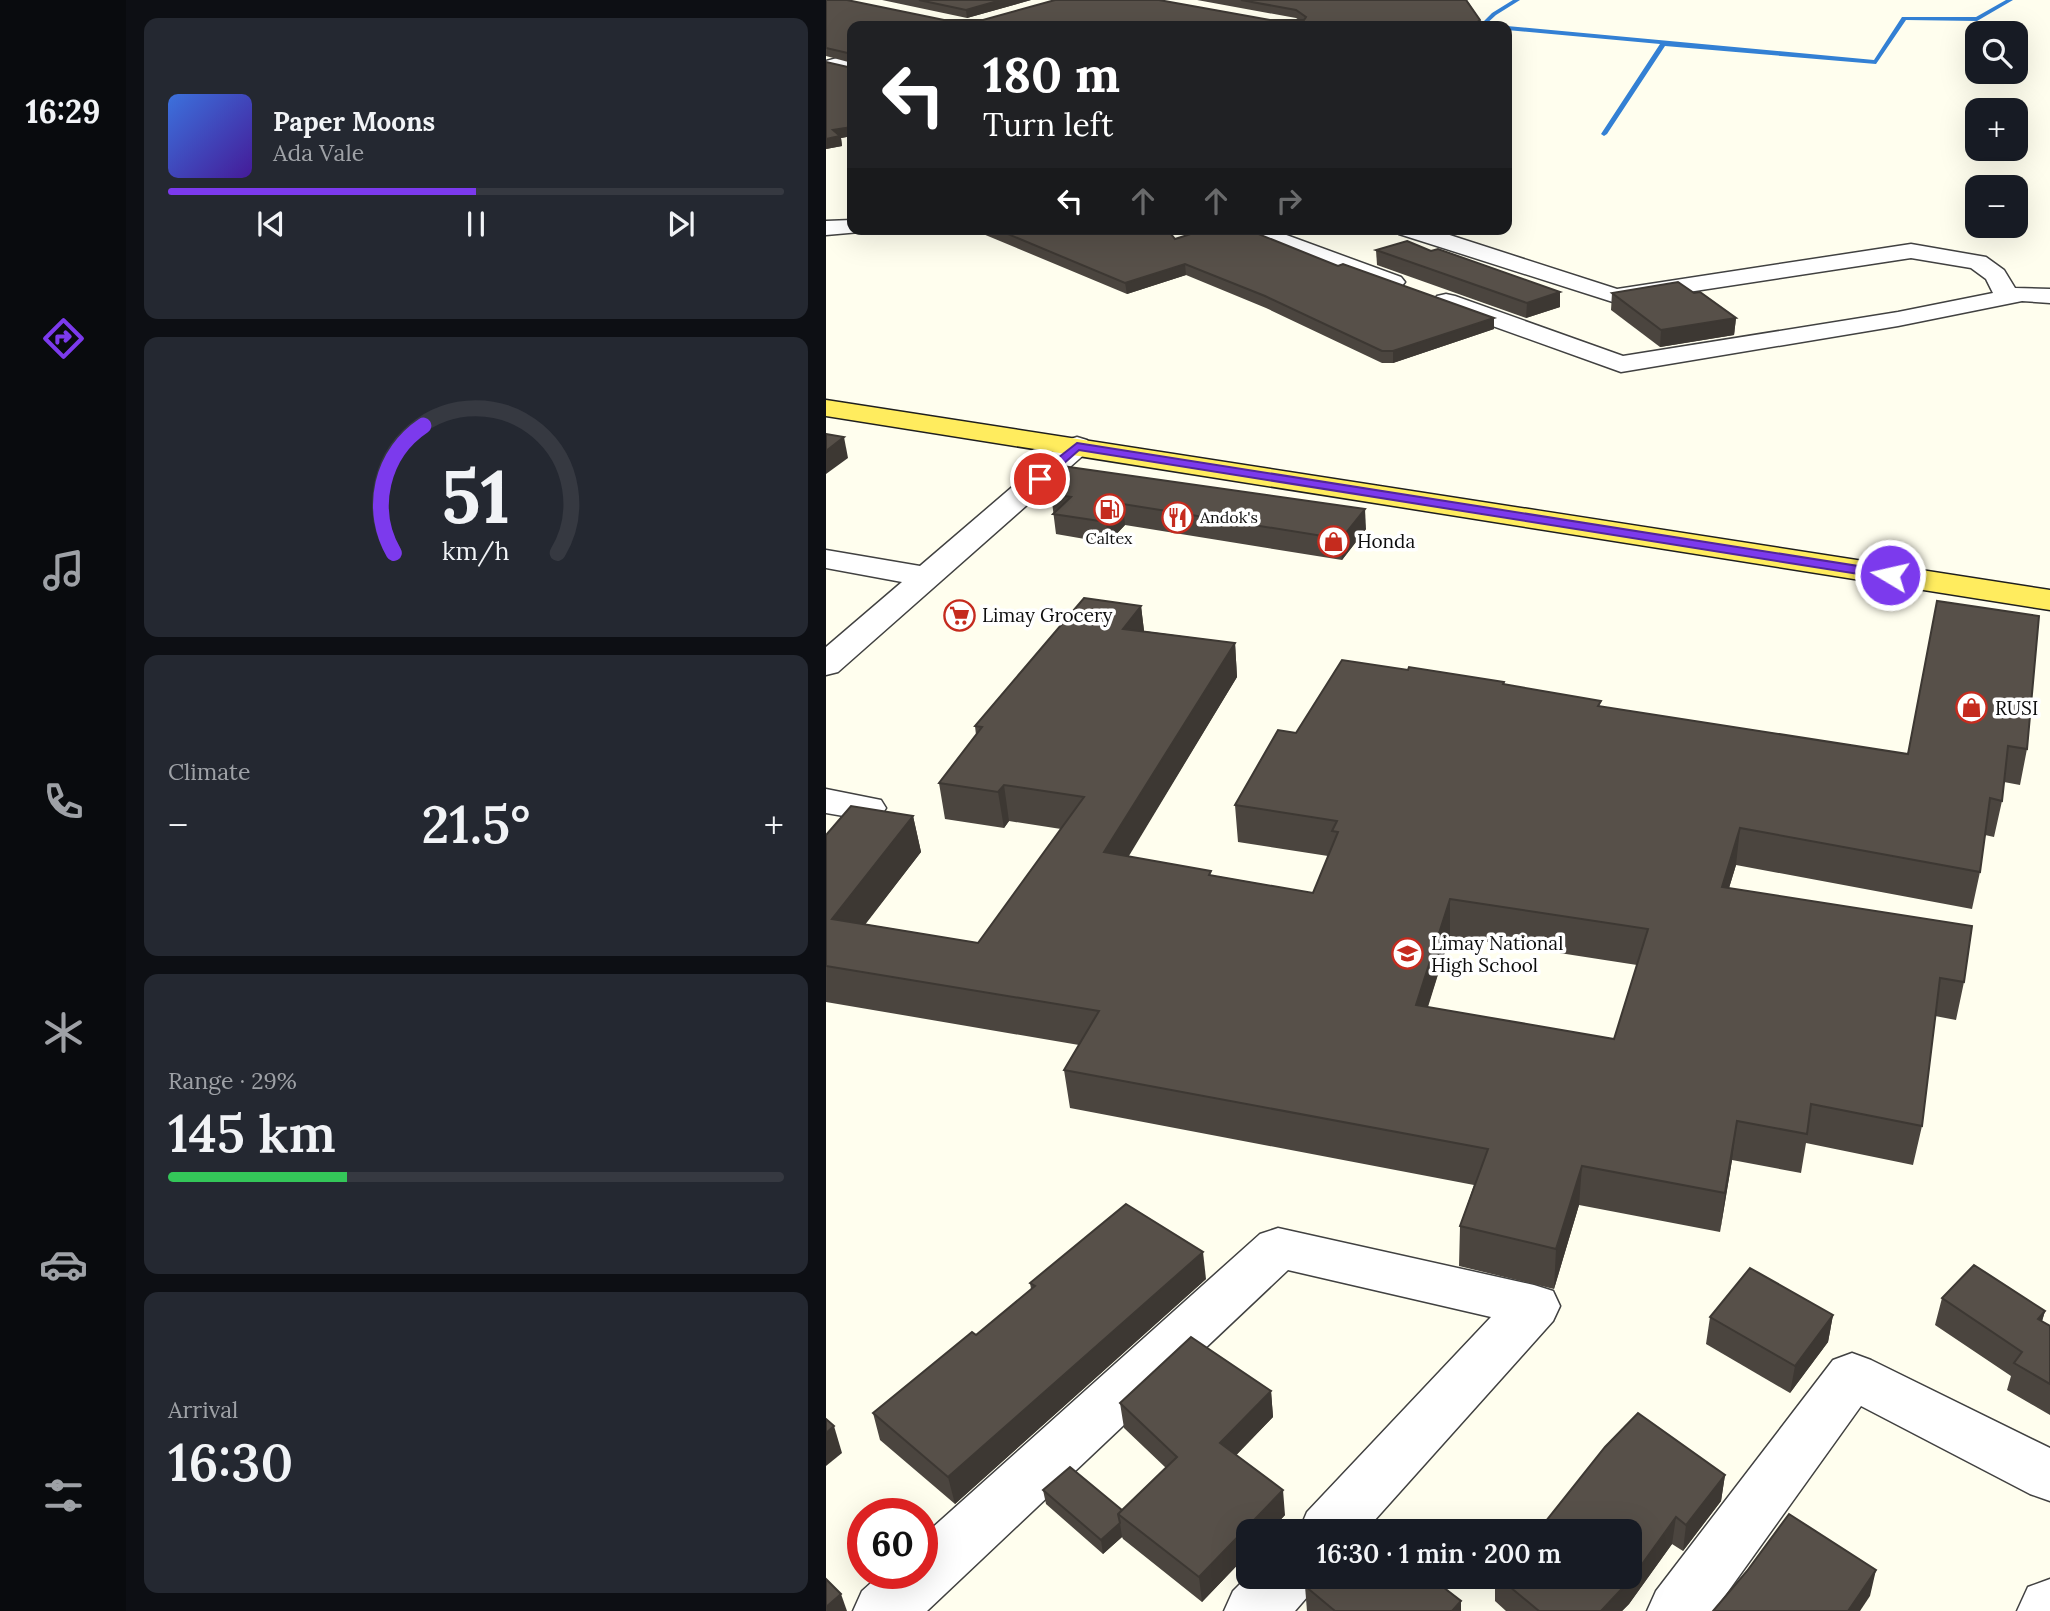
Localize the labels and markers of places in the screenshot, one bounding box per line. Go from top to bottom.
pin [1010,449,1070,509]
fuel station icon: Caltex [1092,492,1126,526]
restaurant icon: Andok's [1160,500,1194,534]
place label: Andok's [1199,507,1258,527]
shop icon: Honda [1317,524,1351,558]
place label: Caltex [1085,528,1133,548]
place label: Honda [1357,529,1415,553]
supermarket icon: Limay Grocery [942,598,976,632]
place label: Limay Grocery [982,603,1113,627]
shop icon: RUSI [1955,691,1989,725]
place label: RUSI [1995,696,2038,720]
place label: Limay National High School [1431,931,1563,977]
school or university icon: Limay National High School [1391,937,1425,971]

